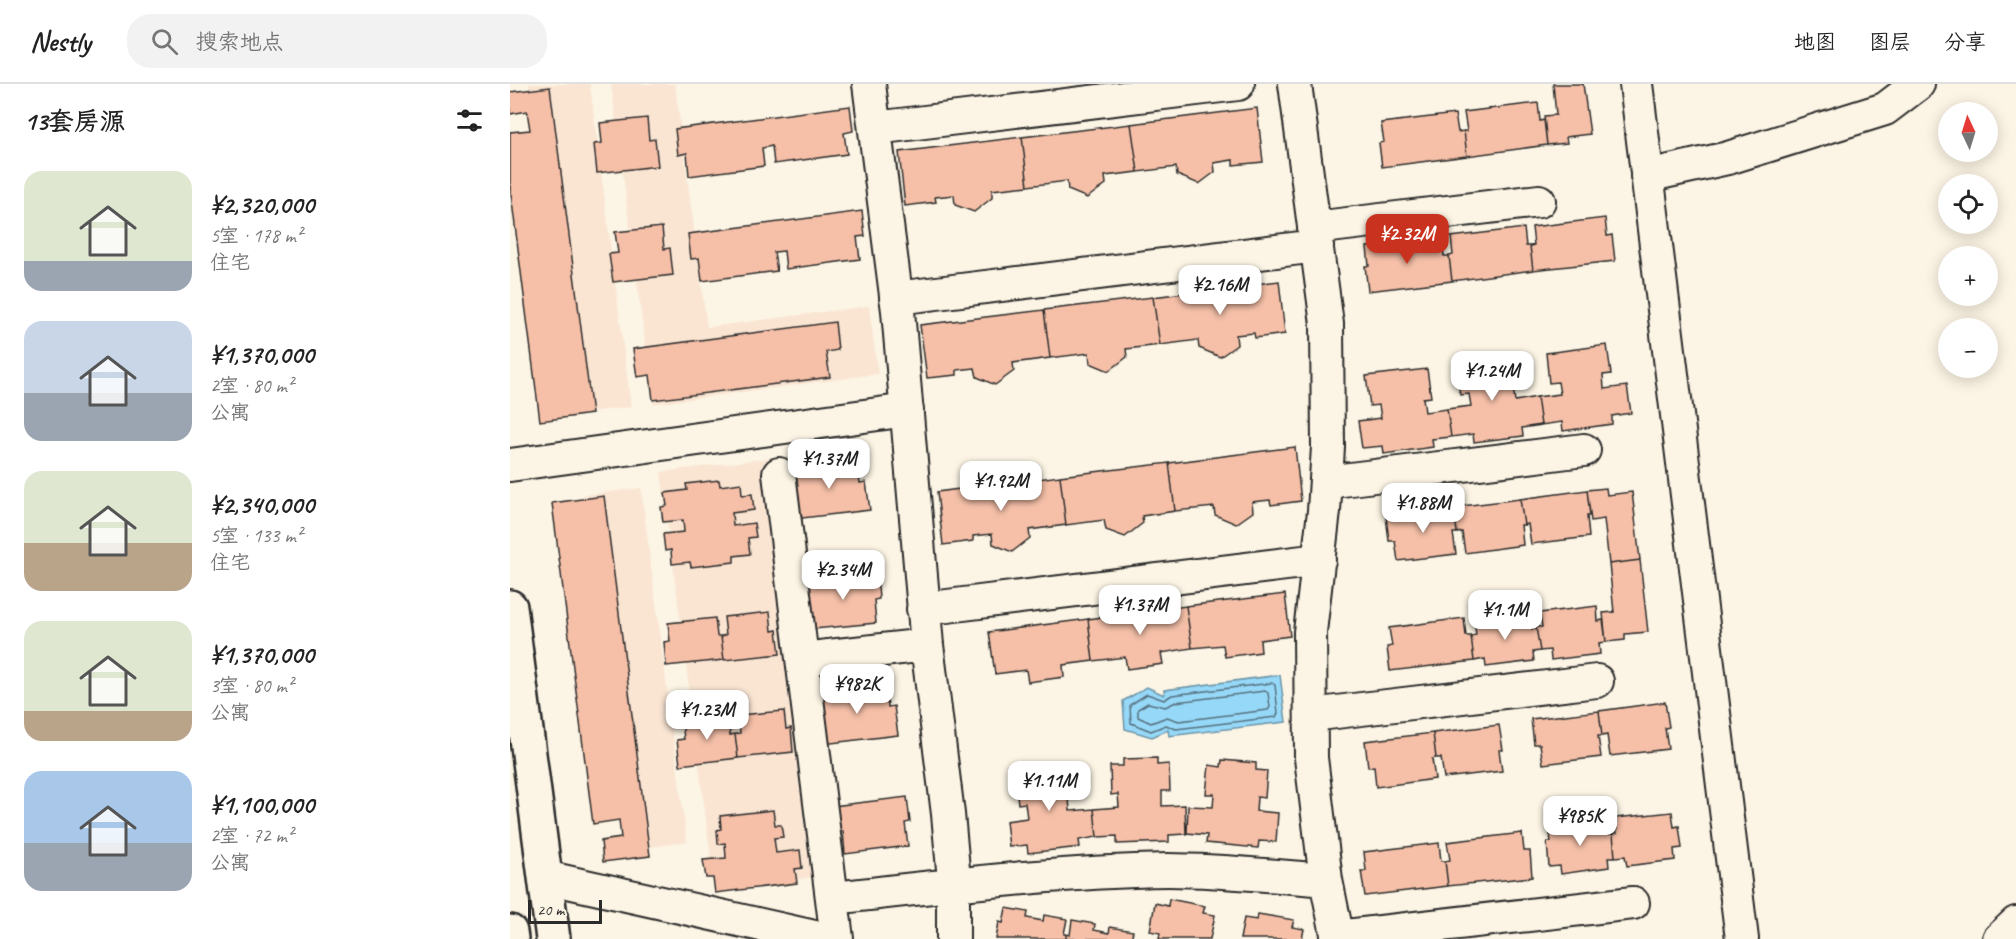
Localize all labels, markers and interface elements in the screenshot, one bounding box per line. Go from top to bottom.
search box [127,14,547,68]
text: Nestly [30,24,91,59]
icon: search [148,25,181,58]
text: 搜索地点 [196,28,284,56]
text: 地图 [1794,29,1836,55]
text: 图层 [1869,29,1911,55]
text: 分享 [1944,29,1986,55]
north arrow [1938,102,1998,162]
map controls [1938,102,1998,378]
icon: filters [453,104,486,137]
text: 13套房源 [24,105,125,138]
button: locate [1938,174,1998,234]
text: ¥2,320,000 [210,188,314,221]
icon: home [72,195,144,267]
pin: ¥2.32M [1358,214,1456,265]
text: ¥2.32M [1380,221,1434,246]
text: 5室 · 178 m² [210,223,302,248]
button: + [1938,246,1998,306]
text: 住宅 [210,250,250,275]
pin: ¥2.16M [1171,265,1269,316]
text: ¥2.16M [1193,272,1247,297]
button: − [1938,318,1998,378]
text: ¥1,370,000 [210,338,314,371]
icon: home [72,345,144,417]
pin: ¥1.24M [1443,351,1541,402]
text: ¥1.24M [1465,358,1519,383]
text: 2室 · 80 m² [210,373,293,398]
text: 公寓 [210,400,250,425]
pin: ¥1.37M [780,439,878,490]
text: ¥1.37M [802,446,856,471]
pin: ¥1.92M [952,461,1050,512]
text: ¥1.92M [974,468,1028,493]
pin: ¥1.88M [1374,483,1472,534]
text: ¥2,340,000 [210,488,314,521]
text: ¥1.88M [1396,490,1450,515]
icon: home [72,495,144,567]
text: 5室 · 133 m² [210,523,302,548]
text: 住宅 [210,550,250,575]
pin: ¥2.34M [794,550,892,601]
text: ¥2.34M [816,557,870,582]
pin: ¥1.37M [1091,585,1189,636]
pin: ¥1.1M [1463,590,1547,641]
text: ¥1.37M [1113,592,1167,617]
text: ¥1.1M [1482,597,1528,622]
text: ¥1,370,000 [210,638,314,671]
icon: home [72,645,144,717]
pin: ¥982K [815,664,899,715]
text: ¥982K [834,671,880,696]
text: 3室 · 80 m² [210,673,293,698]
pin: ¥1.23M [658,690,756,741]
text: ¥1.23M [680,697,734,722]
text: 公寓 [210,700,250,725]
pin: ¥1.11M [1000,761,1098,812]
text: ¥1.11M [1022,768,1076,793]
text: ¥1,100,000 [210,788,314,821]
icon: home [72,795,144,867]
pin: ¥985K [1538,796,1622,847]
text: ¥985K [1557,803,1603,828]
text: 2室 · 72 m² [210,823,293,848]
text: 公寓 [210,850,250,875]
scale bar [528,897,602,924]
text: 20 m [537,900,564,920]

